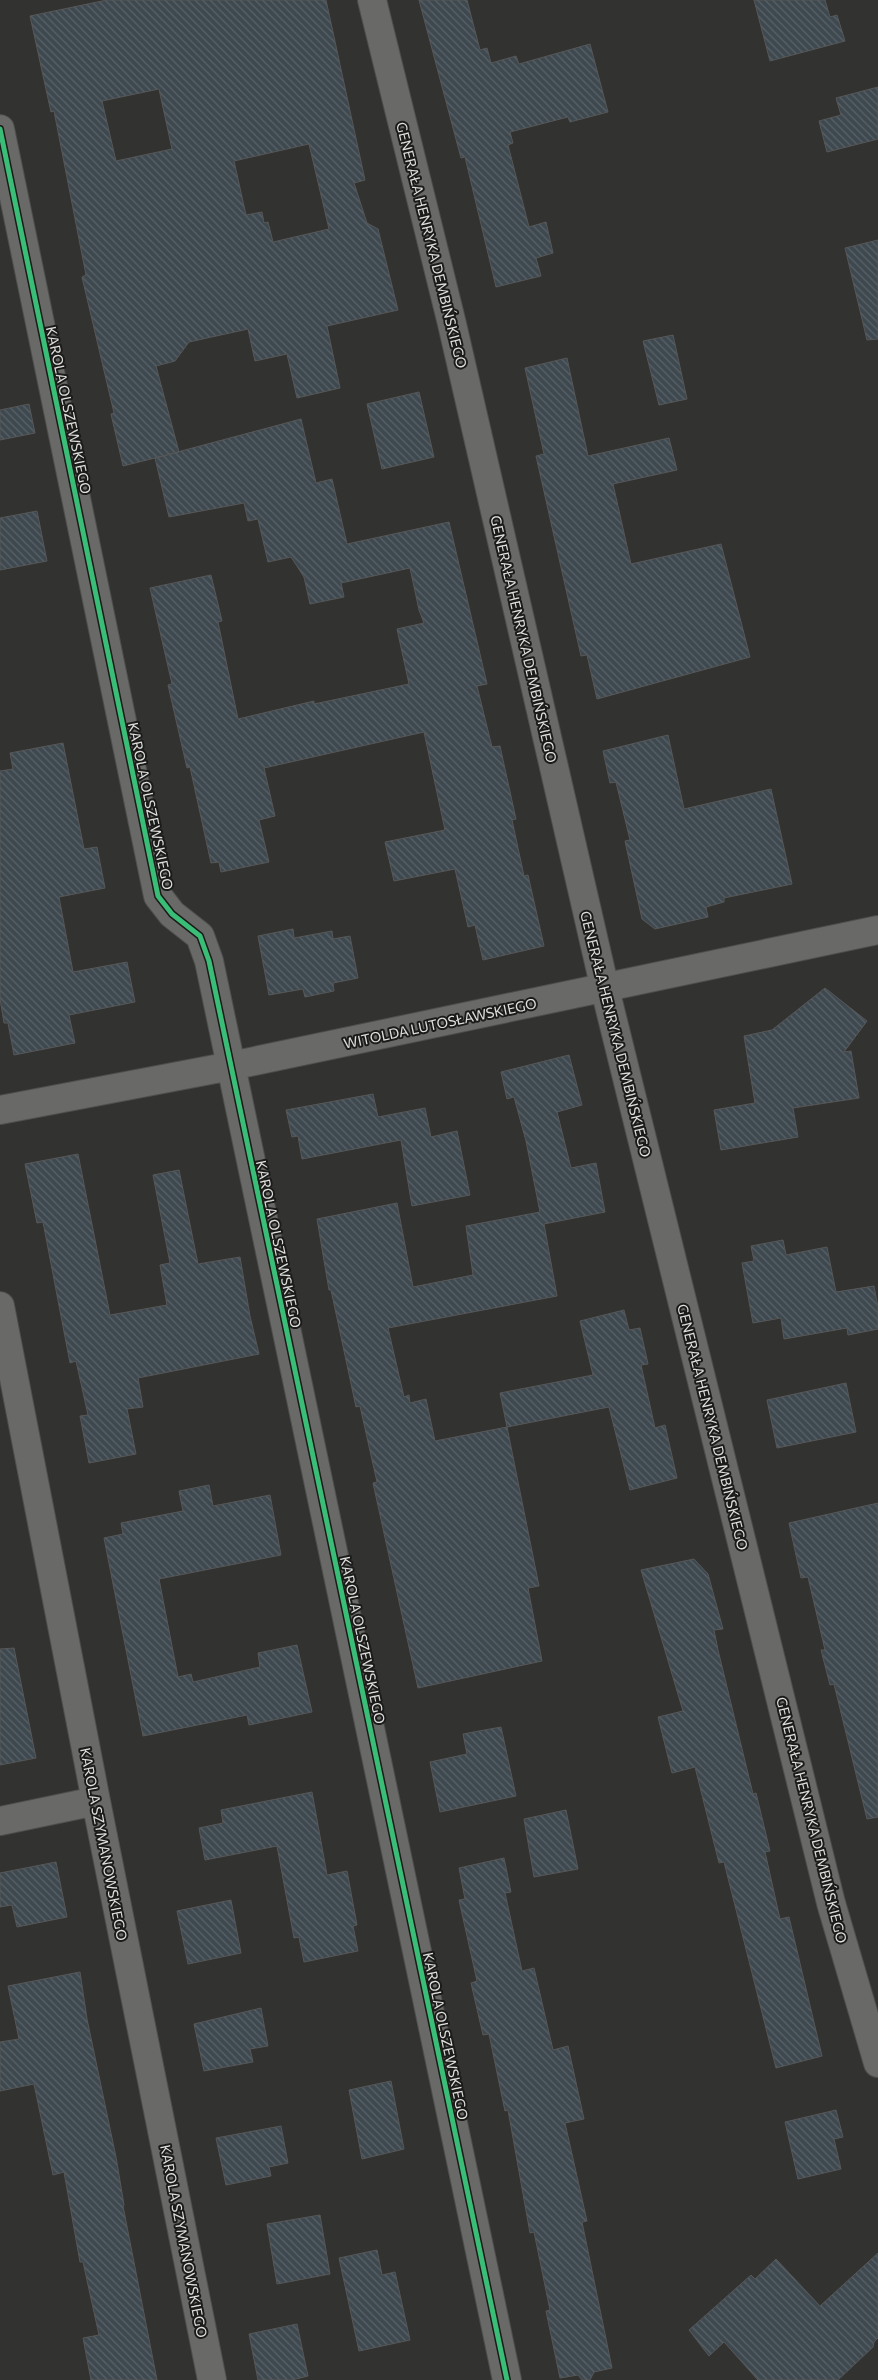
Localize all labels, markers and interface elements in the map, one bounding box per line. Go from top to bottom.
street label: GENERAŁA HENRYKA DEMBIŃSKIEGO [393,120,471,370]
street label: KAROLA OLSZEWSKIEGO [43,325,95,495]
street label: GENERAŁA HENRYKA DEMBIŃSKIEGO [487,514,561,764]
street label: KAROLA OLSZEWSKIEGO [125,721,177,891]
street label: GENERAŁA HENRYKA DEMBIŃSKIEGO [577,909,655,1159]
street label: WITOLDA LUTOSŁAWSKIEGO [342,994,538,1052]
street label: KAROLA OLSZEWSKIEGO [253,1159,305,1329]
street label: GENERAŁA HENRYKA DEMBIŃSKIEGO [674,1302,752,1552]
street label: KAROLA OLSZEWSKIEGO [337,1555,389,1725]
street label: GENERAŁA HENRYKA DEMBIŃSKIEGO [773,1695,851,1945]
street label: KAROLA SZYMANOWSKIEGO [77,1746,131,1942]
street label: KAROLA OLSZEWSKIEGO [420,1951,472,2121]
street label: KAROLA SZYMANOWSKIEGO [157,2143,211,2339]

